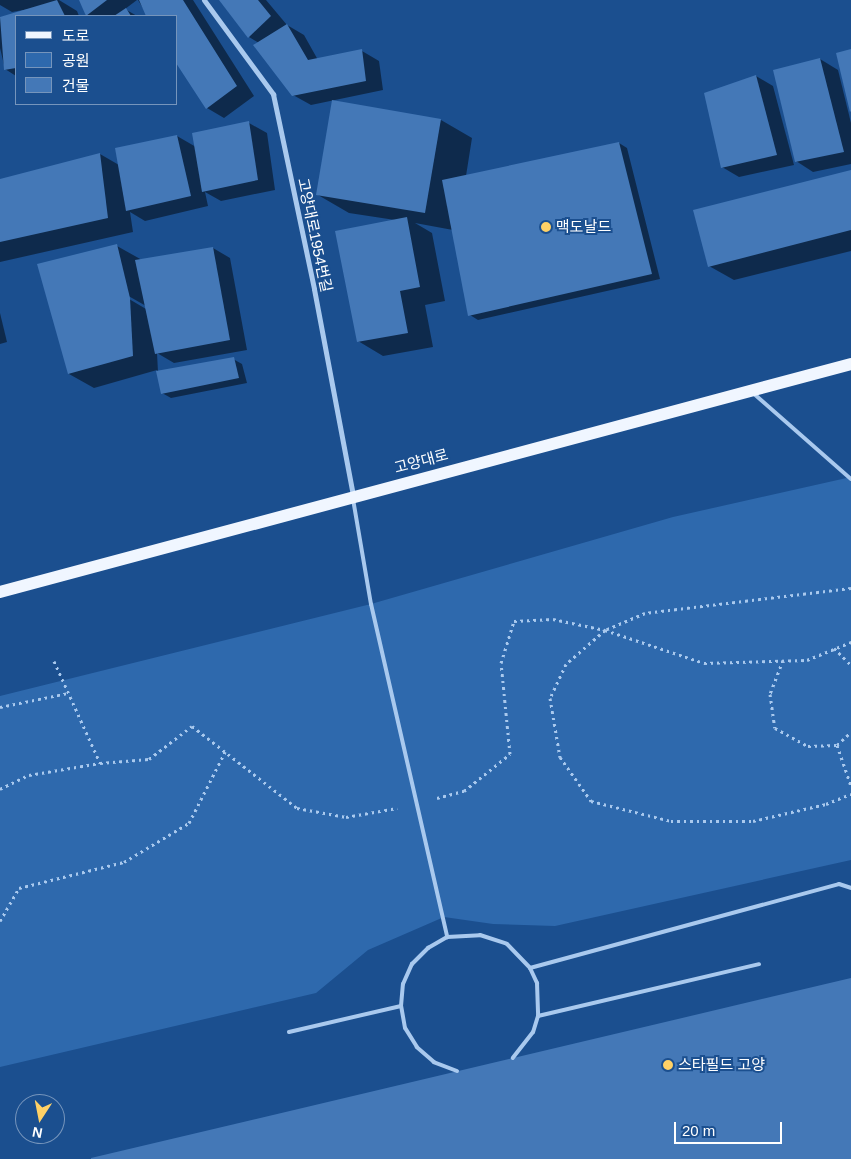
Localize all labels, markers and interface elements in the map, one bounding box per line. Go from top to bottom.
legend [15,15,178,105]
text: 도로 [62,27,90,44]
text: 공원 [62,52,90,69]
text: 건물 [62,77,90,94]
street label: 고양대로1954번길 [294,176,336,294]
place label: 맥도날드 [556,218,611,236]
marker: 맥도날드 [540,221,552,233]
street label: 고양대로 [392,445,450,477]
place label: 스타필드 고양 [678,1056,765,1074]
marker: 스타필드 고양 [662,1059,674,1071]
north arrow [15,1094,65,1144]
scale bar [676,1112,784,1144]
text: 20 m [682,1122,715,1139]
text: N [31,1124,44,1142]

